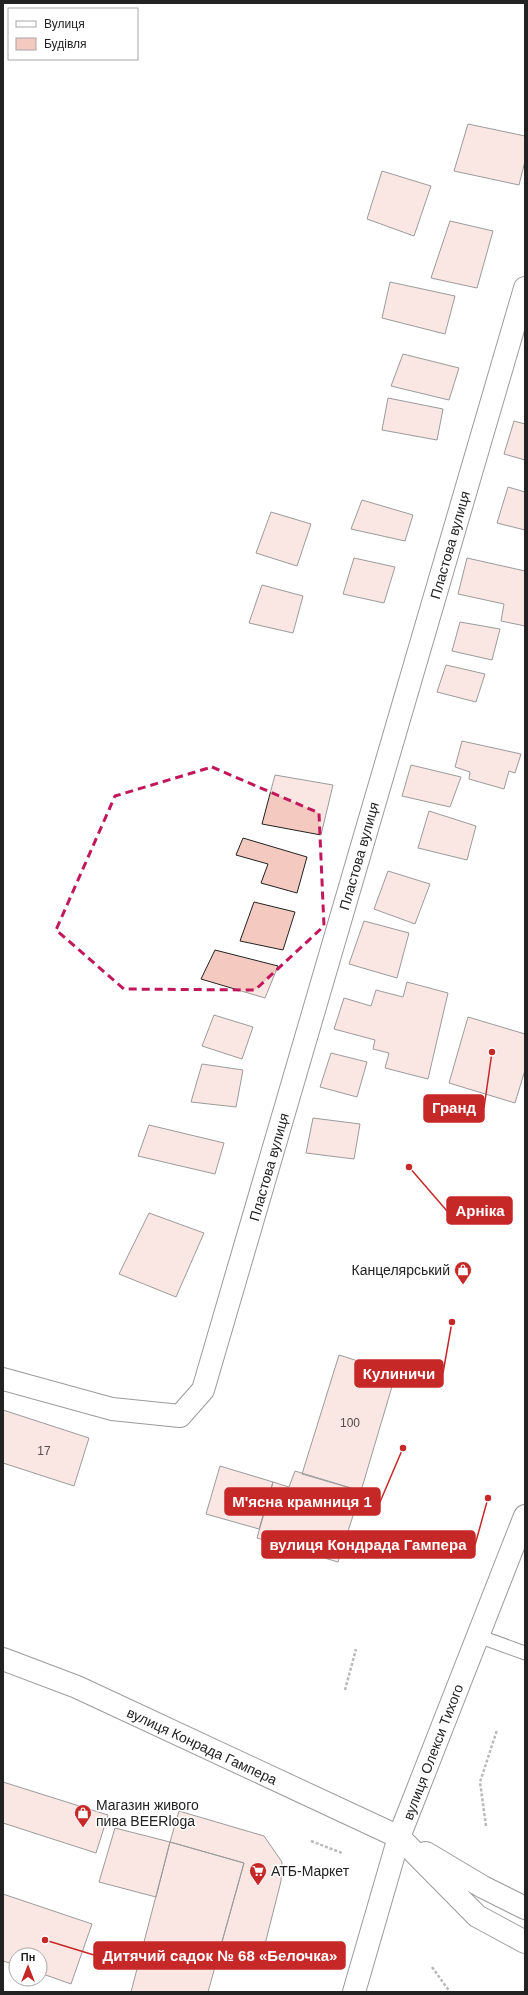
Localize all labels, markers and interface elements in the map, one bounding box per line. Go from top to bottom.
legend [8,8,138,60]
text: Вулиця [44,17,85,31]
text: Будівля [44,37,86,51]
street label: Пластова вулиця [427,489,473,601]
street label: Пластова вулиця [336,800,382,912]
callout: Гранд [424,1095,484,1122]
text: Гранд [432,1099,476,1116]
street label: Пластова вулиця [246,1111,292,1223]
callout: Арніка [447,1197,512,1224]
text: Арніка [455,1202,505,1219]
shop icon: Канцелярський [453,1260,473,1285]
place label: Канцелярський [352,1262,450,1278]
callout: Кулиничи [355,1360,443,1387]
text: Кулиничи [363,1365,435,1382]
house number: 100 [340,1416,360,1430]
house number: 17 [37,1444,51,1458]
callout: М'ясна крамниця 1 [225,1488,380,1515]
text: М'ясна крамниця 1 [232,1493,372,1510]
callout: вулиця Кондрада Гампера [262,1531,475,1558]
text: вулиця Кондрада Гампера [270,1536,467,1553]
street label: вулиця Олекси Тихого [400,1682,466,1822]
street label: вулиця Конрада Гампера [125,1704,280,1788]
place label: Магазин живого пива BEERloga [96,1797,199,1829]
shop icon: Магазин живого пива BEERloga [73,1803,93,1828]
supermarket icon: АТБ-Маркет [248,1861,268,1886]
place label: АТБ-Маркет [271,1863,350,1879]
callout: Дитячий садок № 68 «Белочка» [94,1942,345,1969]
north arrow [8,1947,48,1987]
text: Дитячий садок № 68 «Белочка» [103,1947,337,1964]
text: Пн [21,1951,35,1963]

